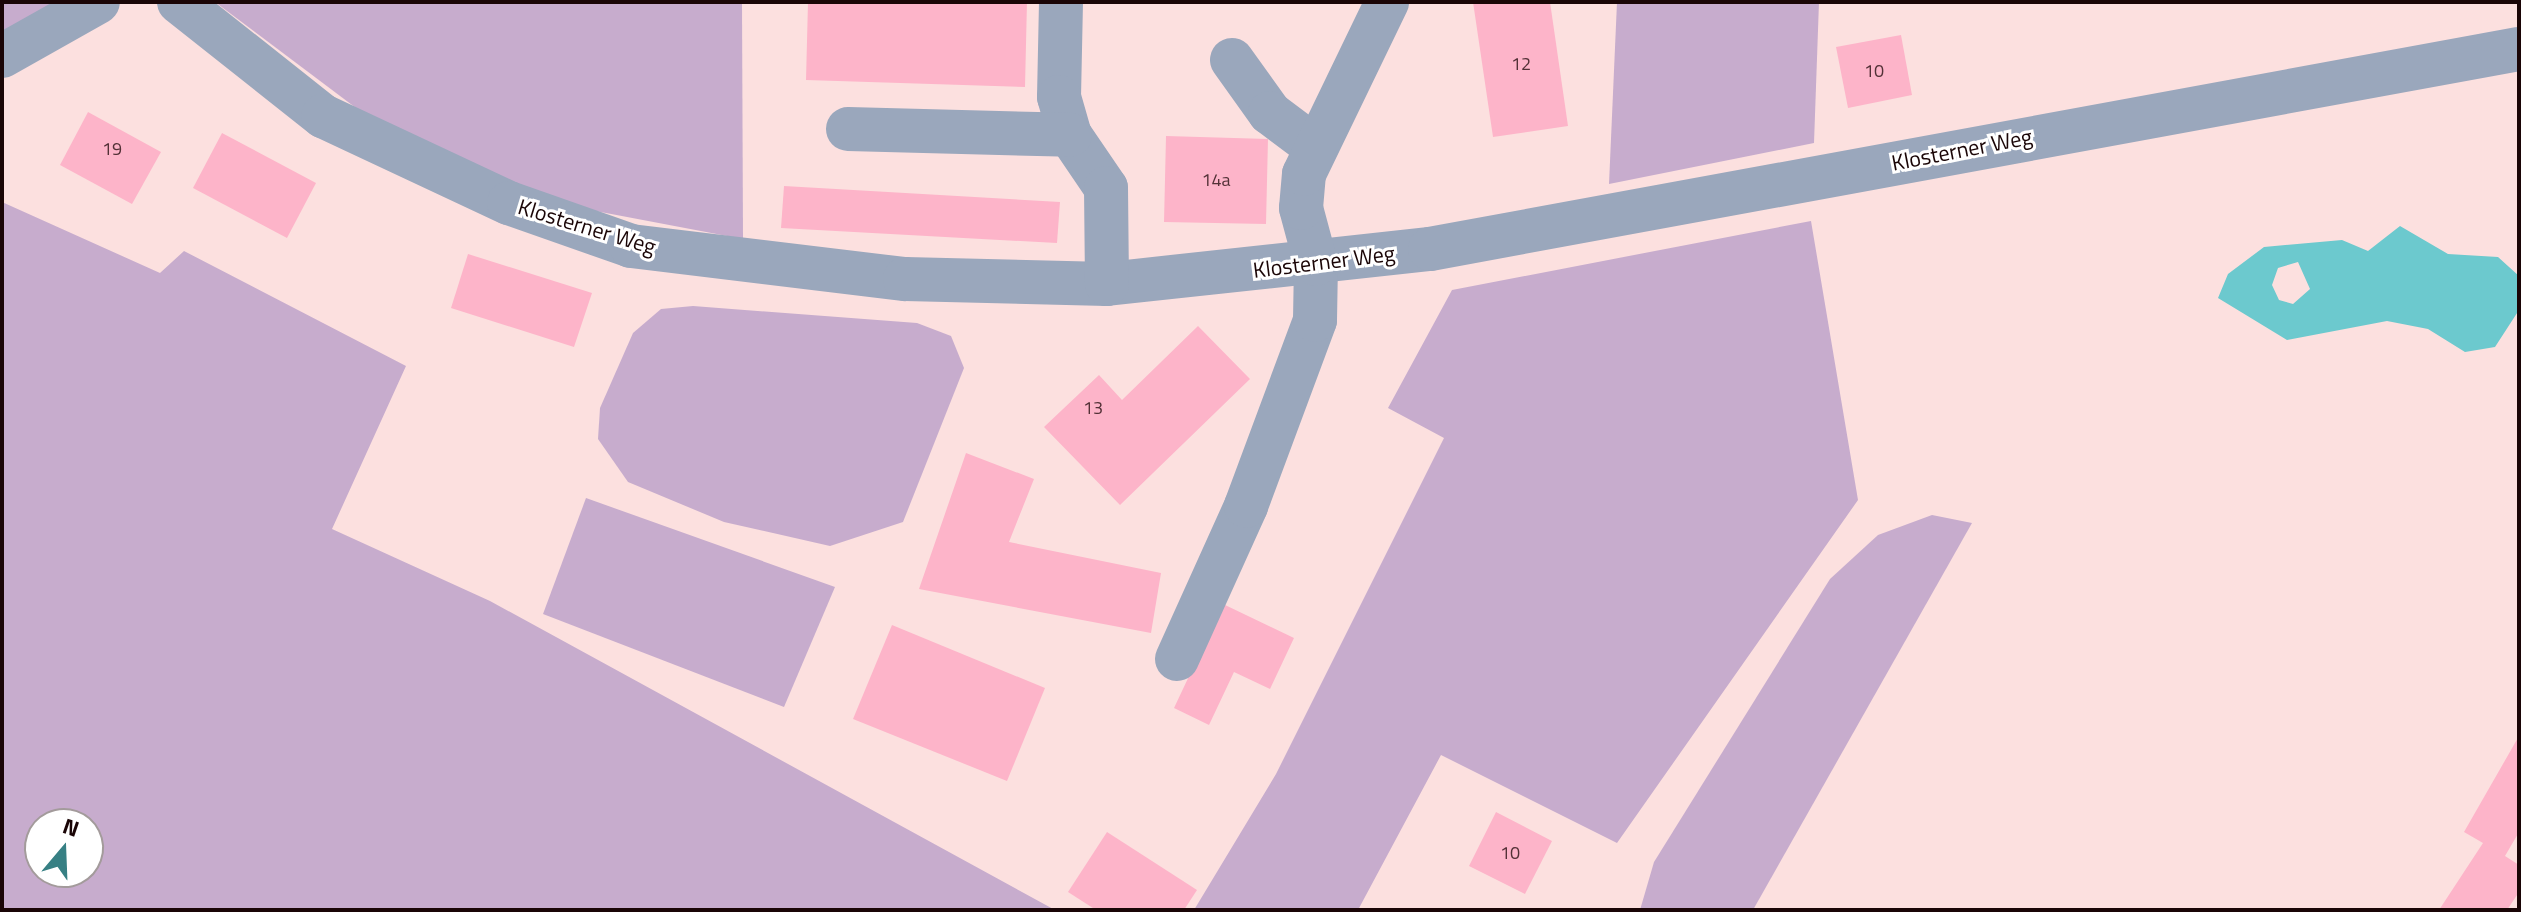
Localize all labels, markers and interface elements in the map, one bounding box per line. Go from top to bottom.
house number: 12 [1511,53,1531,75]
house number: 10 [1864,60,1884,82]
street label: Klosterner Weg [1889,123,2035,177]
house number: 19 [102,138,122,160]
house number: 14a [1201,169,1231,191]
street label: Klosterner Weg [515,194,659,260]
street label: Klosterner Weg [1252,240,1396,284]
house number: 13 [1083,397,1103,419]
north arrow [24,808,104,888]
text: N [58,809,84,846]
house number: 10 [1500,842,1520,864]

